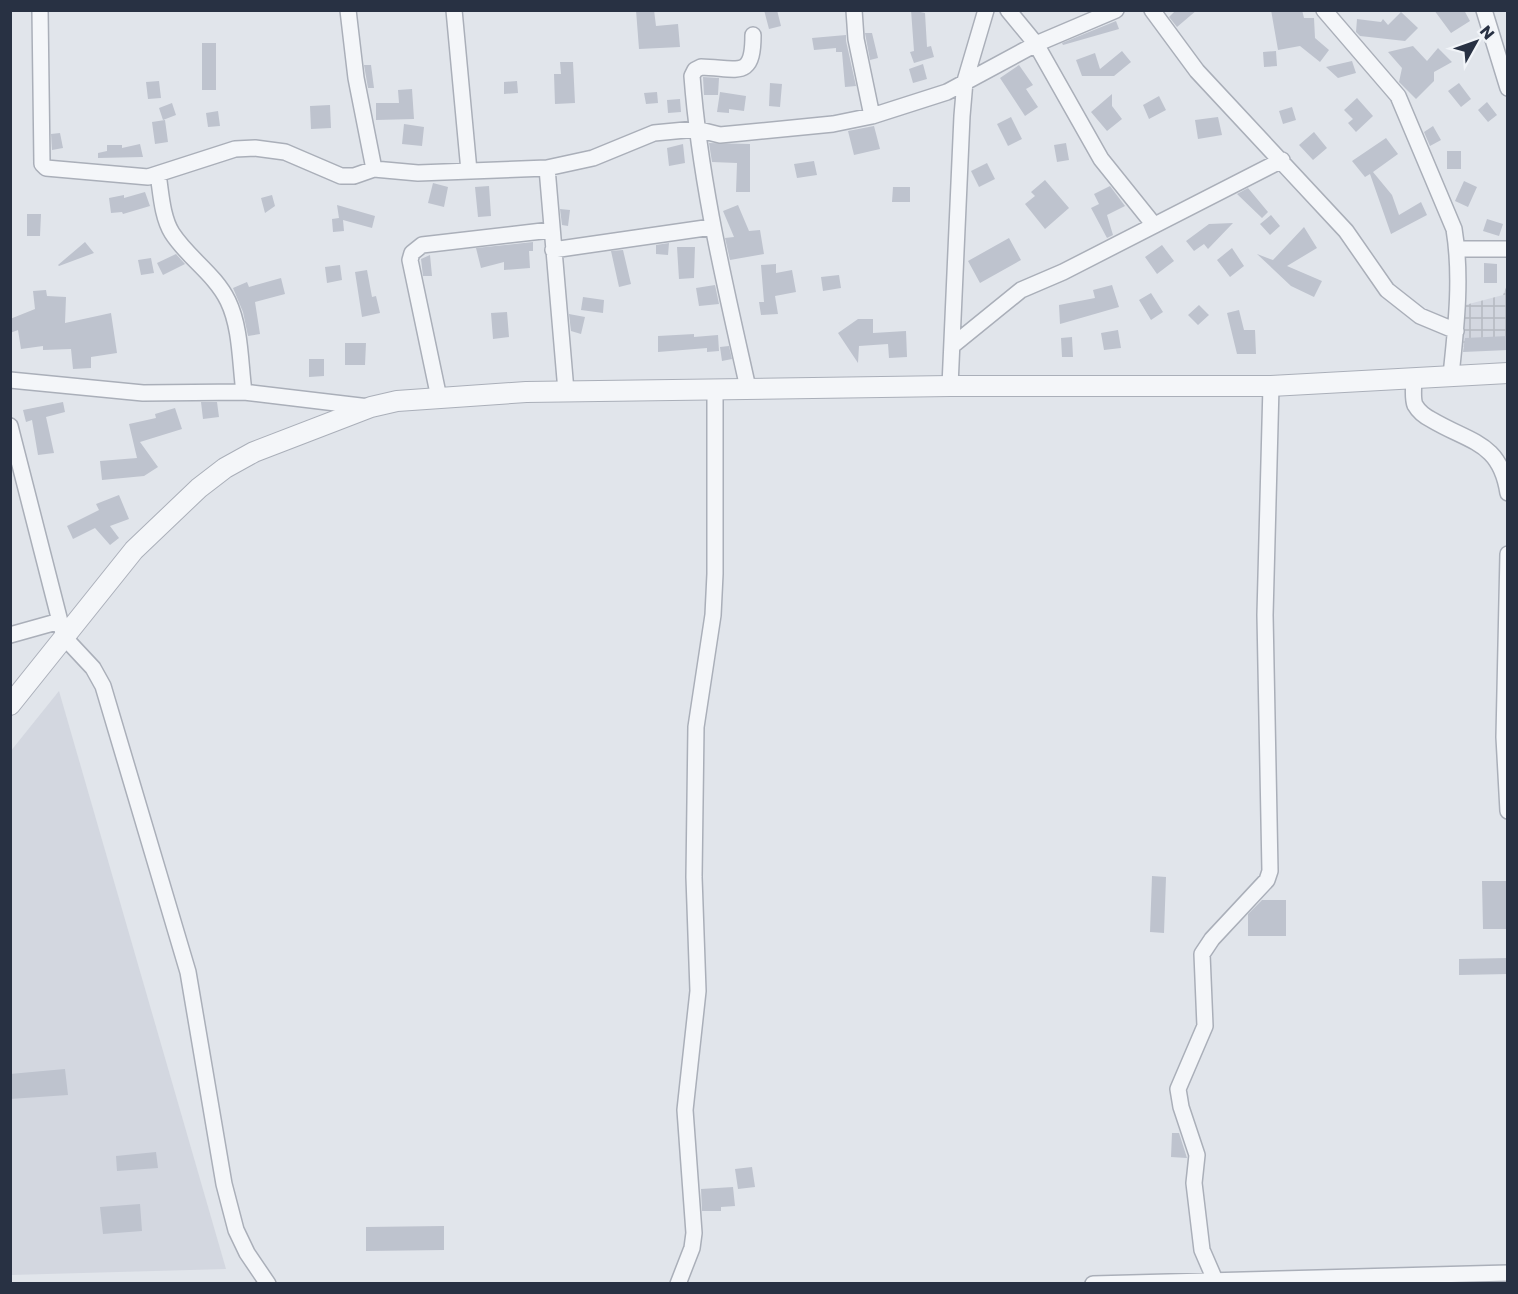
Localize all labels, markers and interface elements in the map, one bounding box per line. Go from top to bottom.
north arrow [1446,12,1506,72]
text: N [1474,21,1500,45]

